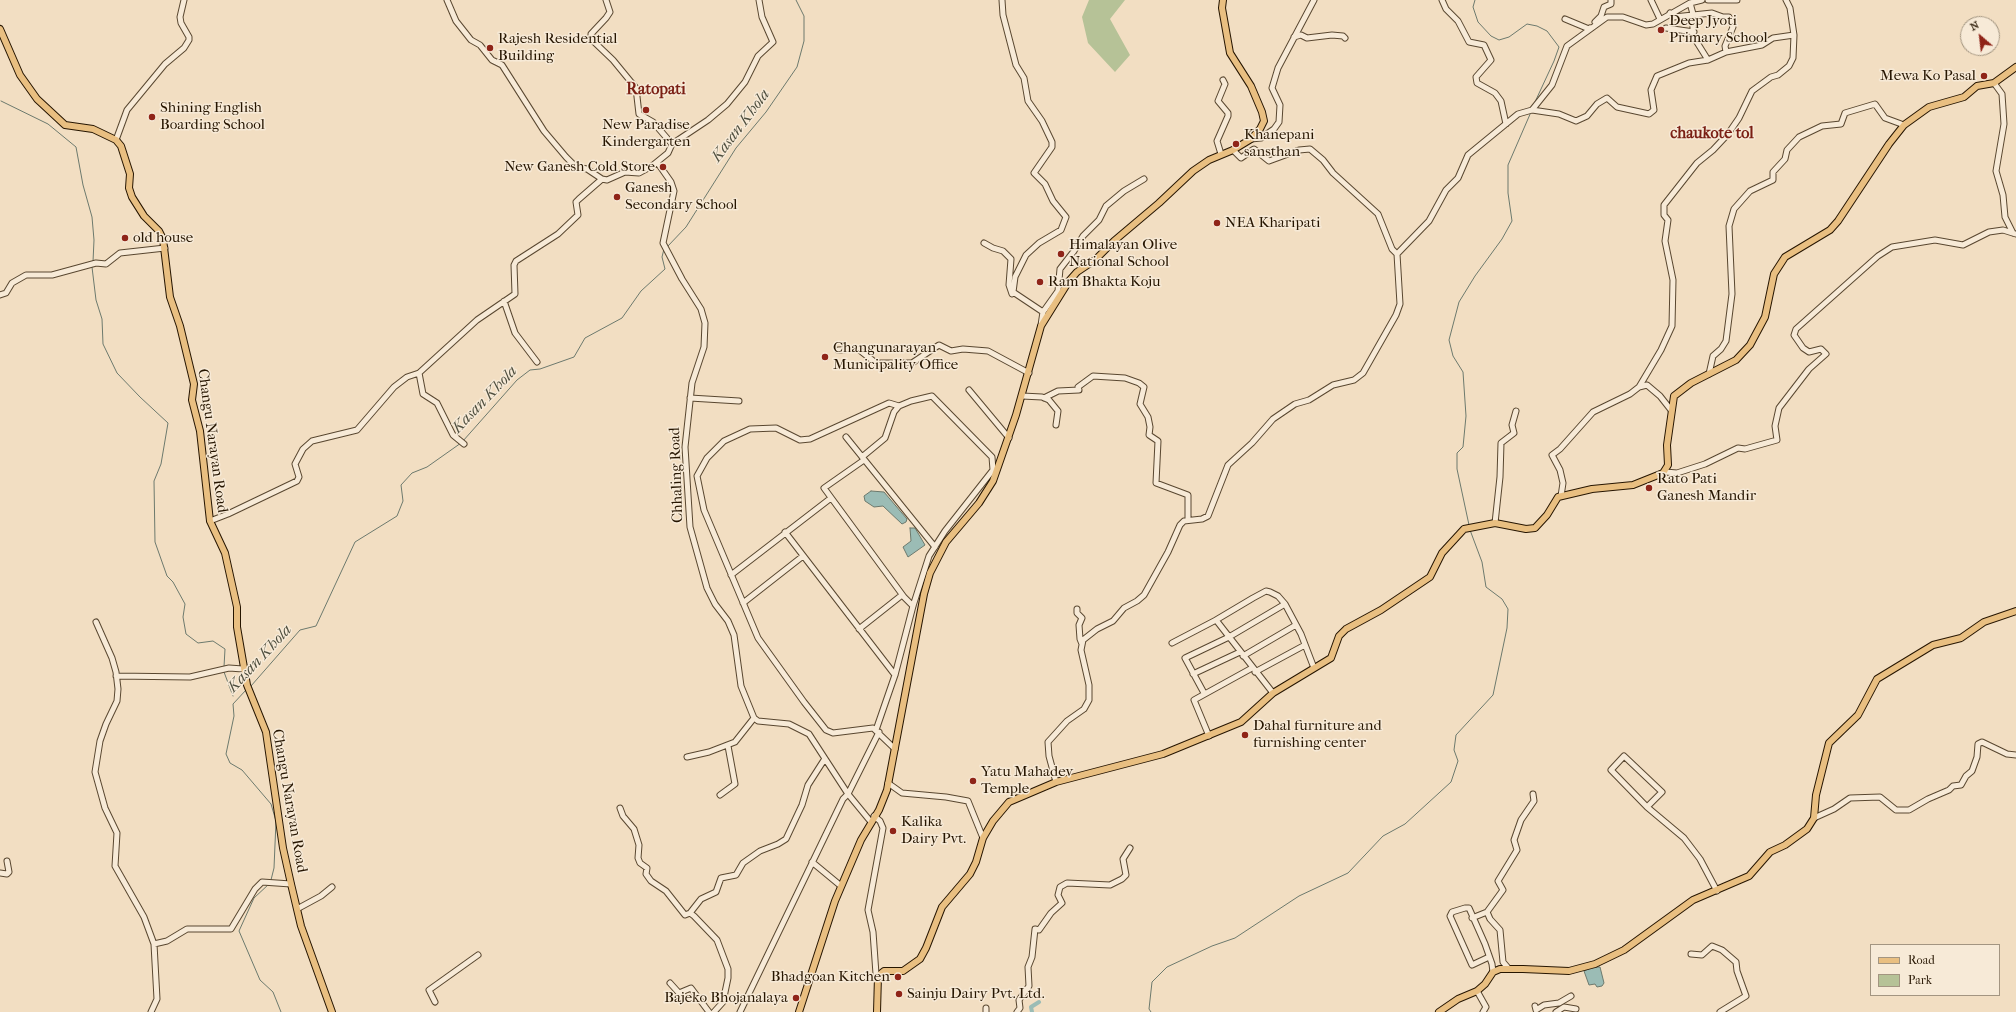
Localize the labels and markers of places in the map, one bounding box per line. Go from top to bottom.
place label: Deep Jyoti Primary School [1669,12,1768,47]
marker: Deep Jyoti Primary School [1656,25,1666,35]
place label: Rajesh Residential Building [498,30,617,65]
marker: Rajesh Residential Building [485,43,495,53]
place label: Mewa Ko Pasal [1880,67,1976,85]
marker: Mewa Ko Pasal [1979,71,1989,81]
place label: Shining English Boarding School [160,99,265,134]
marker: New Paradise Kindergarten [641,105,651,115]
marker: Shining English Boarding School [147,112,157,122]
place label: New Paradise Kindergarten [602,116,690,151]
place label: Khanepani sansthan [1244,126,1315,161]
marker: Khanepani sansthan [1231,139,1241,149]
place label: New Ganesh Cold Store [504,158,655,176]
marker: New Ganesh Cold Store [658,162,668,172]
place label: Ganesh Secondary School [625,179,738,214]
marker: Ganesh Secondary School [612,192,622,202]
place label: NEA Kharipati [1225,214,1320,232]
marker: NEA Kharipati [1212,218,1222,228]
place label: old house [133,229,193,247]
marker: old house [120,233,130,243]
place label: Himalayan Olive National School [1069,236,1177,271]
marker: Himalayan Olive National School [1056,249,1066,259]
place label: Ram Bhakta Koju [1048,273,1161,291]
marker: Ram Bhakta Koju [1035,277,1045,287]
place label: Changunarayan Municipality Office [833,339,958,374]
marker: Changunarayan Municipality Office [820,352,830,362]
place label: Rato Pati Ganesh Mandir [1657,470,1756,505]
marker: Rato Pati Ganesh Mandir [1644,483,1654,493]
place label: Dahal furniture and furnishing center [1253,717,1382,752]
marker: Dahal furniture and furnishing center [1240,730,1250,740]
place label: Yatu Mahadev Temple [981,763,1073,798]
marker: Yatu Mahadev Temple [968,776,978,786]
place label: Kalika Dairy Pvt. [901,813,966,848]
marker: Kalika Dairy Pvt. [888,826,898,836]
place label: Bhadgoan Kitchen [771,968,890,986]
marker: Bhadgoan Kitchen [893,972,903,982]
place label: Sainju Dairy Pvt. Ltd. [907,985,1045,1003]
place label: Bajeko Bhojanalaya [664,989,788,1007]
marker: Sainju Dairy Pvt. Ltd. [894,989,904,999]
marker: Bajeko Bhojanalaya [791,993,801,1003]

